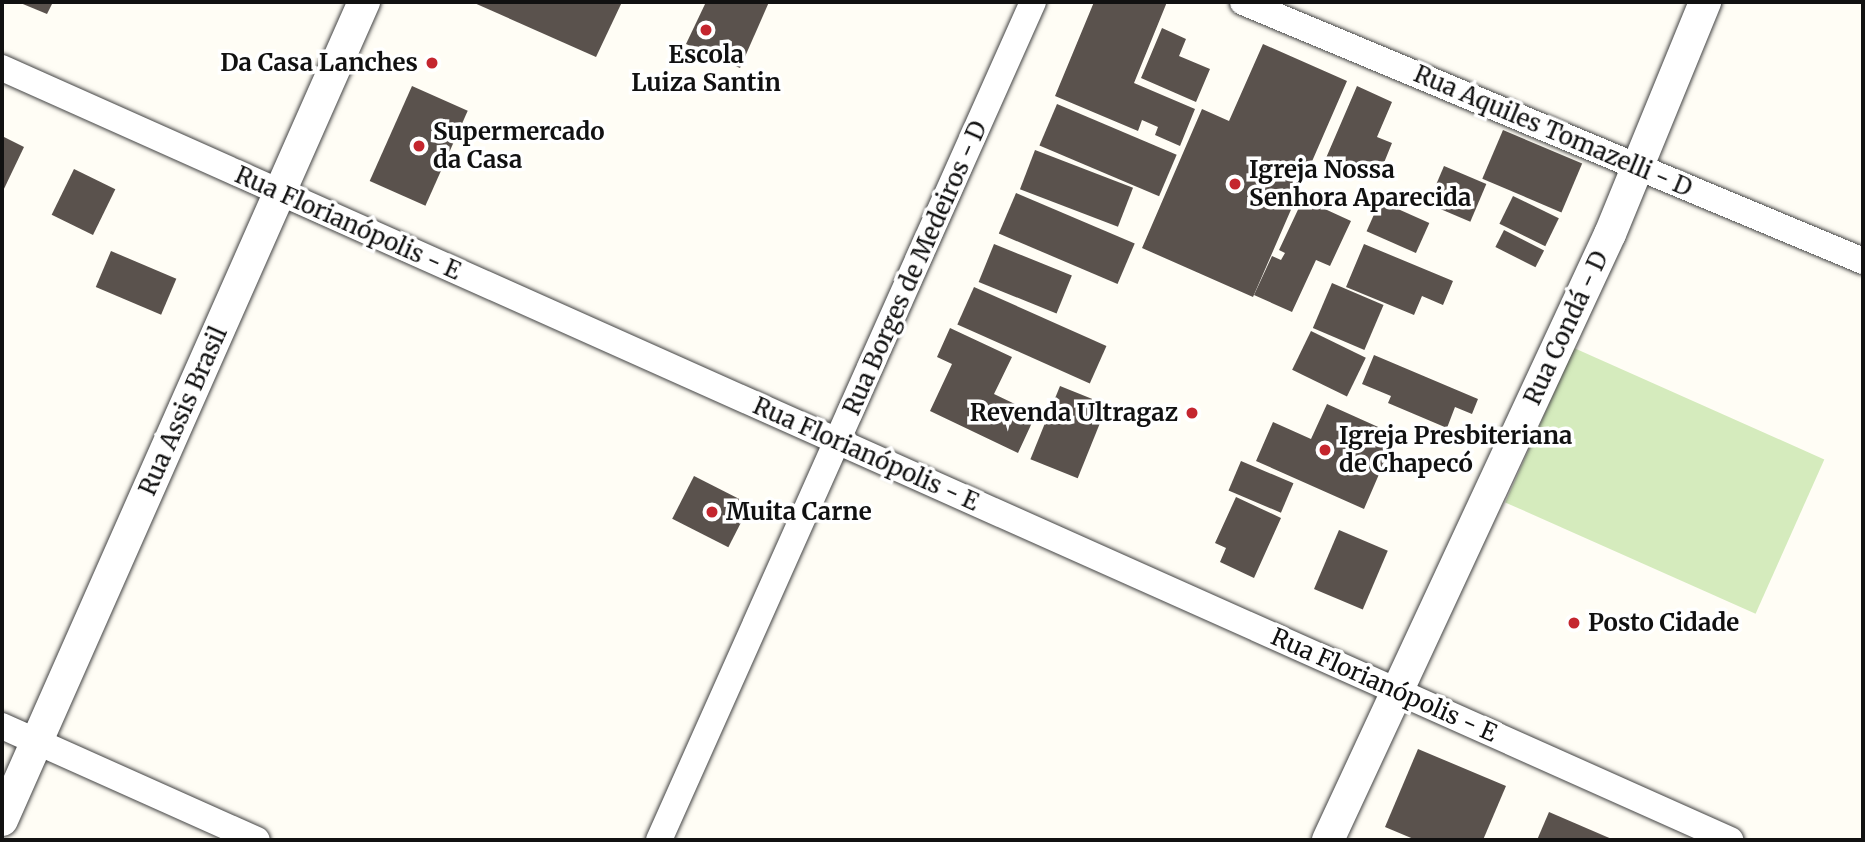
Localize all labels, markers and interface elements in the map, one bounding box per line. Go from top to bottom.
marker: Escola Luiza Santin [698,22,714,38]
place label: Escola Luiza Santin [631,41,781,97]
place label: Da Casa Lanches [220,49,418,77]
marker: Da Casa Lanches [424,55,440,71]
street label: Rua Aquiles Tomazelli - D [1410,59,1696,203]
street label: Rua Borges de Medeiros - D [837,117,993,419]
place label: Supermercado da Casa [433,118,605,174]
marker: Supermercado da Casa [411,138,427,154]
place label: Igreja Nossa Senhora Aparecida [1249,156,1471,212]
street label: Rua Florianópolis - E [231,160,465,286]
marker: Igreja Nossa Senhora Aparecida [1227,176,1243,192]
street label: Rua Condá - D [1518,247,1614,409]
street label: Rua Assis Brasil [133,322,233,500]
street label: Rua Florianópolis - E [749,391,983,517]
place label: Revenda Ultragaz [970,399,1178,427]
marker: Revenda Ultragaz [1184,405,1200,421]
place label: Igreja Presbiteriana de Chapecó [1339,422,1572,478]
marker: Igreja Presbiteriana de Chapecó [1317,442,1333,458]
place label: Muita Carne [726,498,872,526]
marker: Muita Carne [704,504,720,520]
place label: Posto Cidade [1588,609,1739,637]
marker: Posto Cidade [1566,615,1582,631]
street label: Rua Florianópolis - E [1267,622,1501,748]

